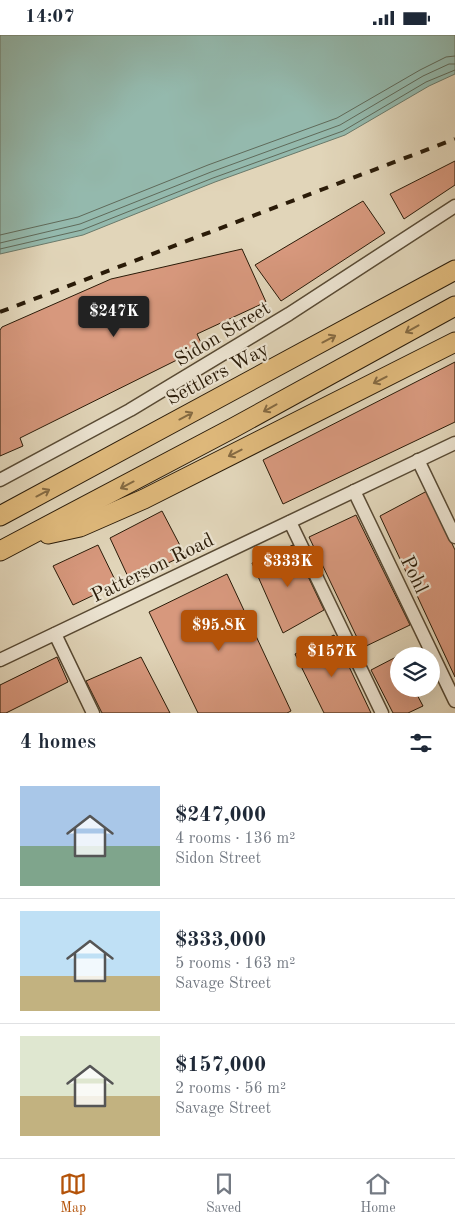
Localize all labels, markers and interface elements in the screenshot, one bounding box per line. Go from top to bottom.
text: 14:07 [25,8,74,27]
pin: $247K [79,295,149,338]
street label: Sidon Street [172,298,274,371]
text: $247K [89,304,139,320]
one-way arrow [406,325,420,335]
one-way arrow [321,333,336,343]
street label: Settlers Way [164,339,273,410]
one-way arrow [373,375,388,385]
one-way arrow [263,403,277,413]
one-way arrow [178,411,193,420]
one-way arrow [228,448,243,458]
one-way arrow [119,480,134,490]
one-way arrow [35,488,50,497]
street label: Patterson Road [88,531,217,607]
pin: $333K [253,545,323,588]
street label: Pohl [396,553,431,597]
text: $333K [263,554,313,570]
pin: $95.8K [178,609,260,652]
text: $95.8K [192,618,246,634]
pin: $157K [297,635,367,678]
text: $157K [307,644,357,660]
map controls [390,647,440,697]
button: layers [390,647,440,697]
icon: filters [407,729,435,757]
text: 4 homes [20,732,96,753]
text: $247,000 [175,805,266,826]
icon: home [60,806,120,866]
text: 4 rooms · 136 m² [175,831,295,847]
text: Sidon Street [175,851,261,867]
text: $333,000 [175,930,266,951]
icon: home [60,931,120,991]
text: 5 rooms · 163 m² [175,956,295,972]
text: Savage Street [175,976,271,992]
text: $157,000 [175,1055,266,1076]
icon: home [60,1056,120,1116]
text: 2 rooms · 56 m² [175,1081,286,1097]
text: Savage Street [175,1101,271,1117]
tab: Map [59,1170,87,1217]
tab: Saved [206,1170,242,1217]
tab: Home [360,1170,396,1217]

